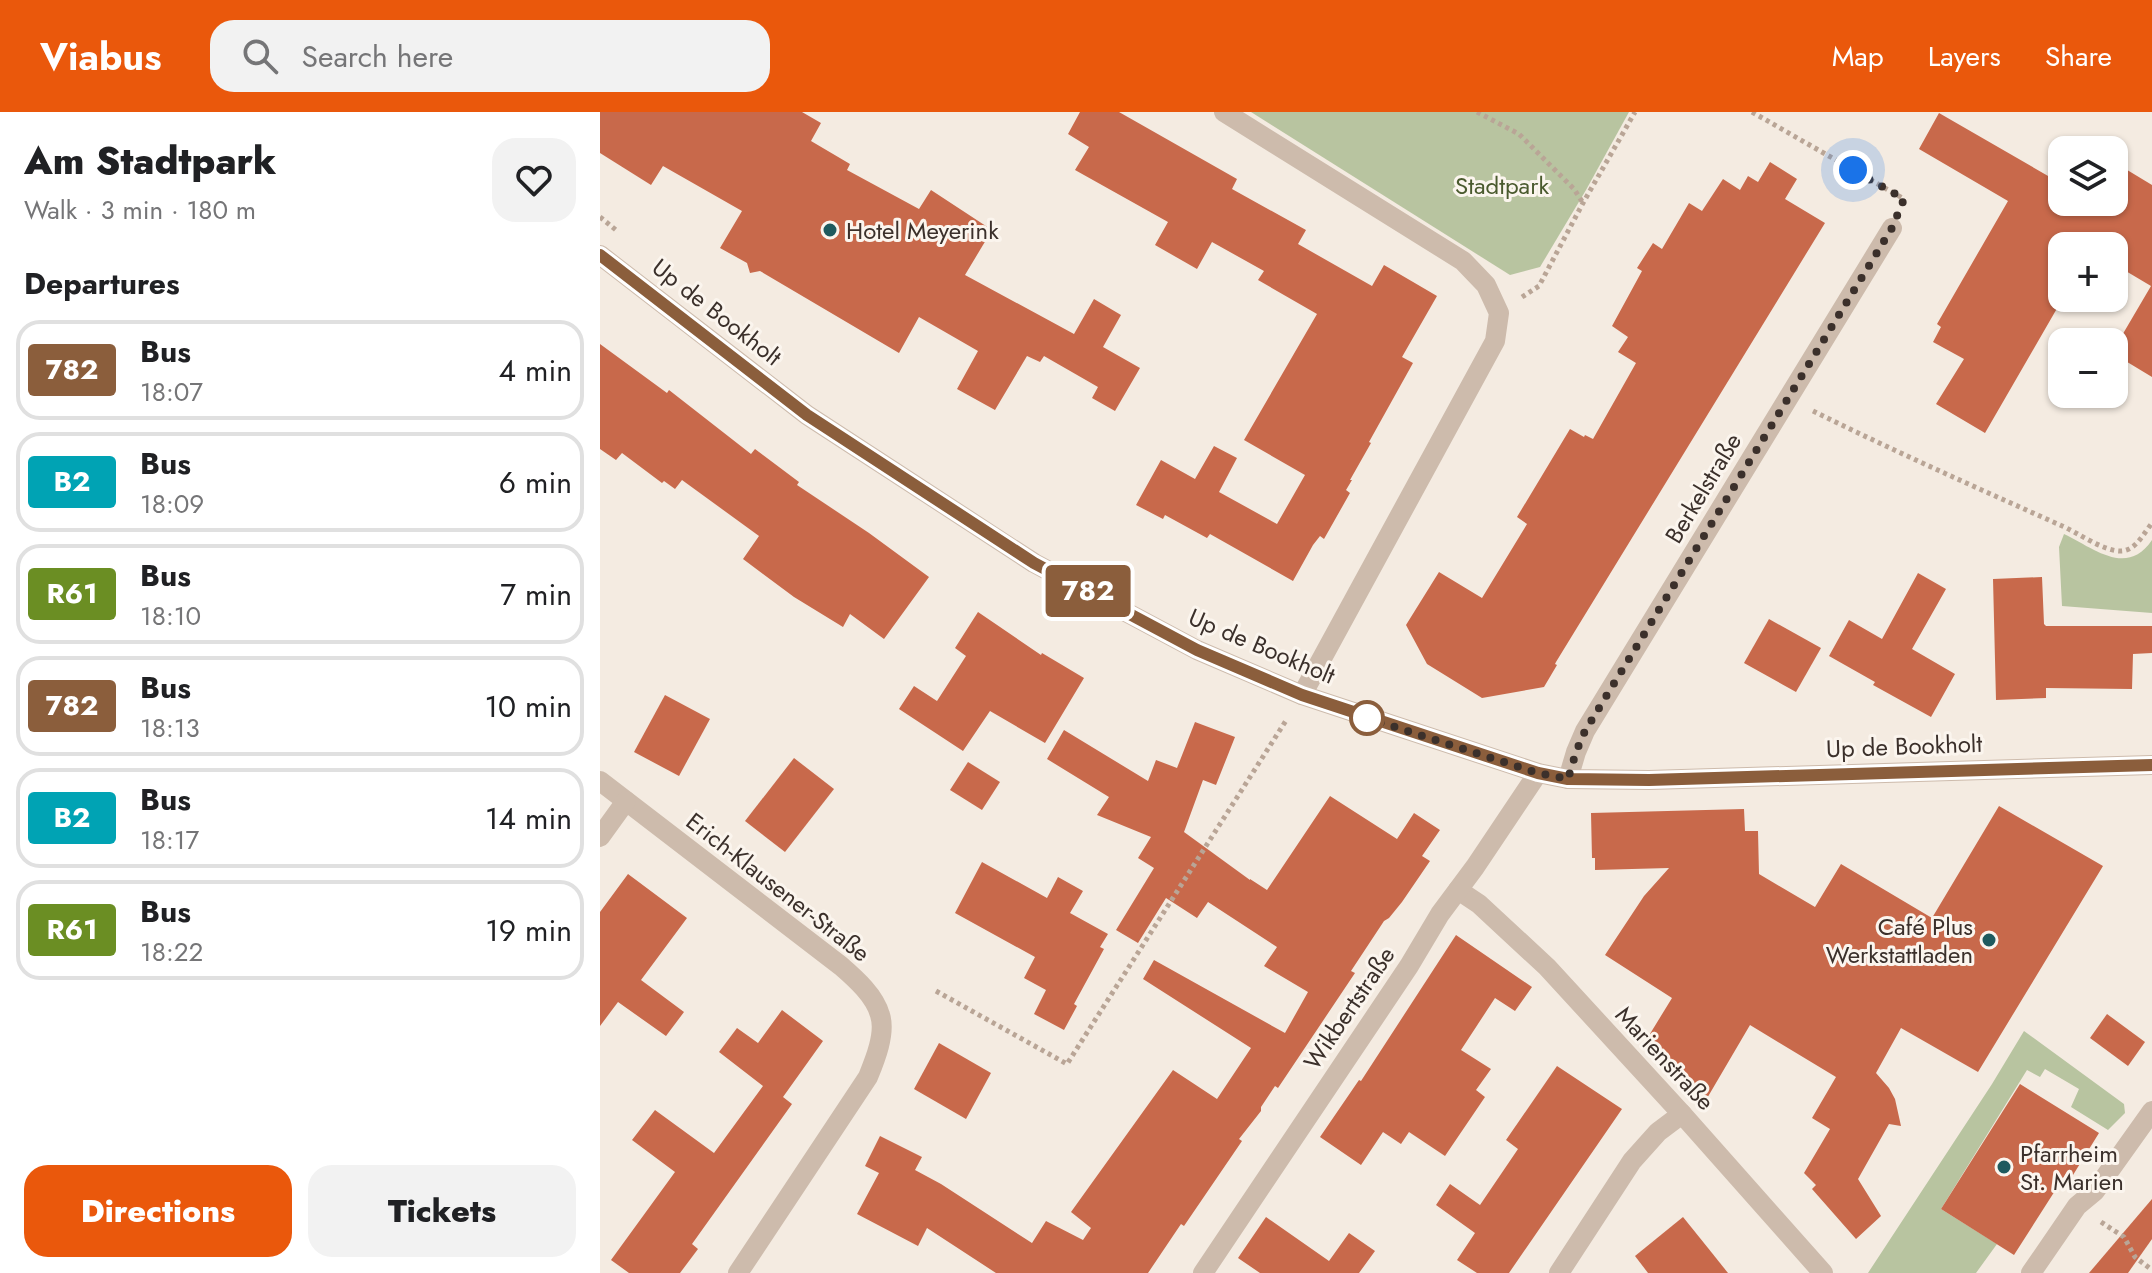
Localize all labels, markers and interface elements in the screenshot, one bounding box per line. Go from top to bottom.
search box [210,20,770,92]
text: Viabus [40,29,162,84]
icon: search [238,34,282,78]
text: Search here [302,35,453,78]
text: Map [1832,36,1884,77]
text: Layers [1928,36,2001,77]
text: Share [2045,36,2112,77]
text: Am Stadtpark [24,133,276,188]
map controls [2048,136,2128,408]
button: layers [2048,136,2128,216]
button: heart [492,138,576,222]
your location [1833,150,1873,190]
park label: Stadtpark [1455,168,1549,203]
text: Walk · 3 min · 180 m [24,191,256,229]
place label: Hotel Meyerink [846,213,999,248]
marker: Hotel Meyerink [821,221,839,239]
button: + [2048,232,2128,312]
street label: Up de Bookholt [645,250,790,374]
text: Departures [24,262,180,305]
button: − [2048,328,2128,408]
text: Bus [140,330,191,373]
text: 782 [46,349,98,390]
text: 4 min [499,349,572,392]
text: 18:07 [140,373,203,411]
street label: Berkelstraße [1656,426,1750,550]
text: Bus [140,442,191,485]
text: B2 [54,461,90,502]
text: 6 min [499,461,572,504]
text: 18:09 [140,485,204,523]
text: Bus [140,554,191,597]
line badge: 782 [1042,565,1134,617]
text: 782 [1062,570,1114,611]
text: R61 [46,573,98,614]
text: 7 min [500,573,572,616]
text: 18:10 [140,597,201,635]
street label: Up de Bookholt [1183,599,1341,693]
text: Bus [140,666,191,709]
text: 782 [46,685,98,726]
text: 10 min [485,685,572,728]
unlabelled marker [1350,701,1384,735]
text: 18:13 [140,709,200,747]
street label: Up de Bookholt [1825,726,1983,766]
text: Bus [140,778,191,821]
text: B2 [54,797,90,838]
text: 14 min [485,797,572,840]
street label: Erich-Klausener-Straße [679,804,877,970]
text: 18:17 [140,821,199,859]
text: Bus [140,890,191,933]
text: R61 [46,909,98,950]
text: 19 min [485,909,572,952]
place label: Café Plus Werkstattladen [1826,909,1973,972]
marker: Café Plus Werkstattladen [1980,931,1998,949]
text: 18:22 [140,933,203,971]
street label: Wikbertstraße [1295,939,1403,1077]
street label: Marienstraße [1607,998,1723,1118]
place label: Pfarrheim St. Marien [2020,1136,2124,1199]
marker: Pfarrheim St. Marien [1995,1158,2013,1176]
button: Directions [24,1165,292,1257]
button: Tickets [308,1165,576,1257]

